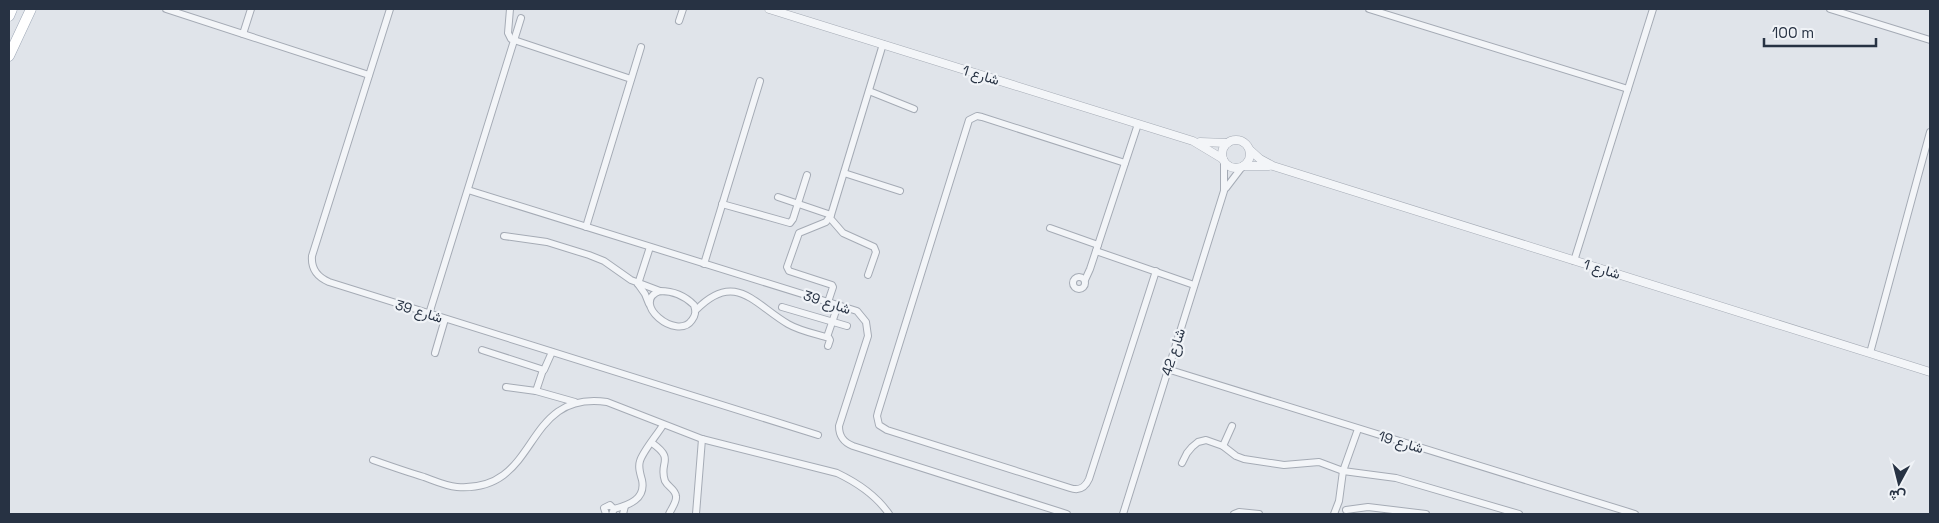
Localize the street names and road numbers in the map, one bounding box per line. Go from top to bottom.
street label: شارع 1 [960,61,1002,91]
street label: شارع 1 [1581,255,1623,285]
street label: شارع 39 [800,286,853,320]
street label: شارع 39 [392,295,445,329]
street label: شارع 42 [1157,326,1191,379]
street label: شارع 19 [1376,427,1426,459]

